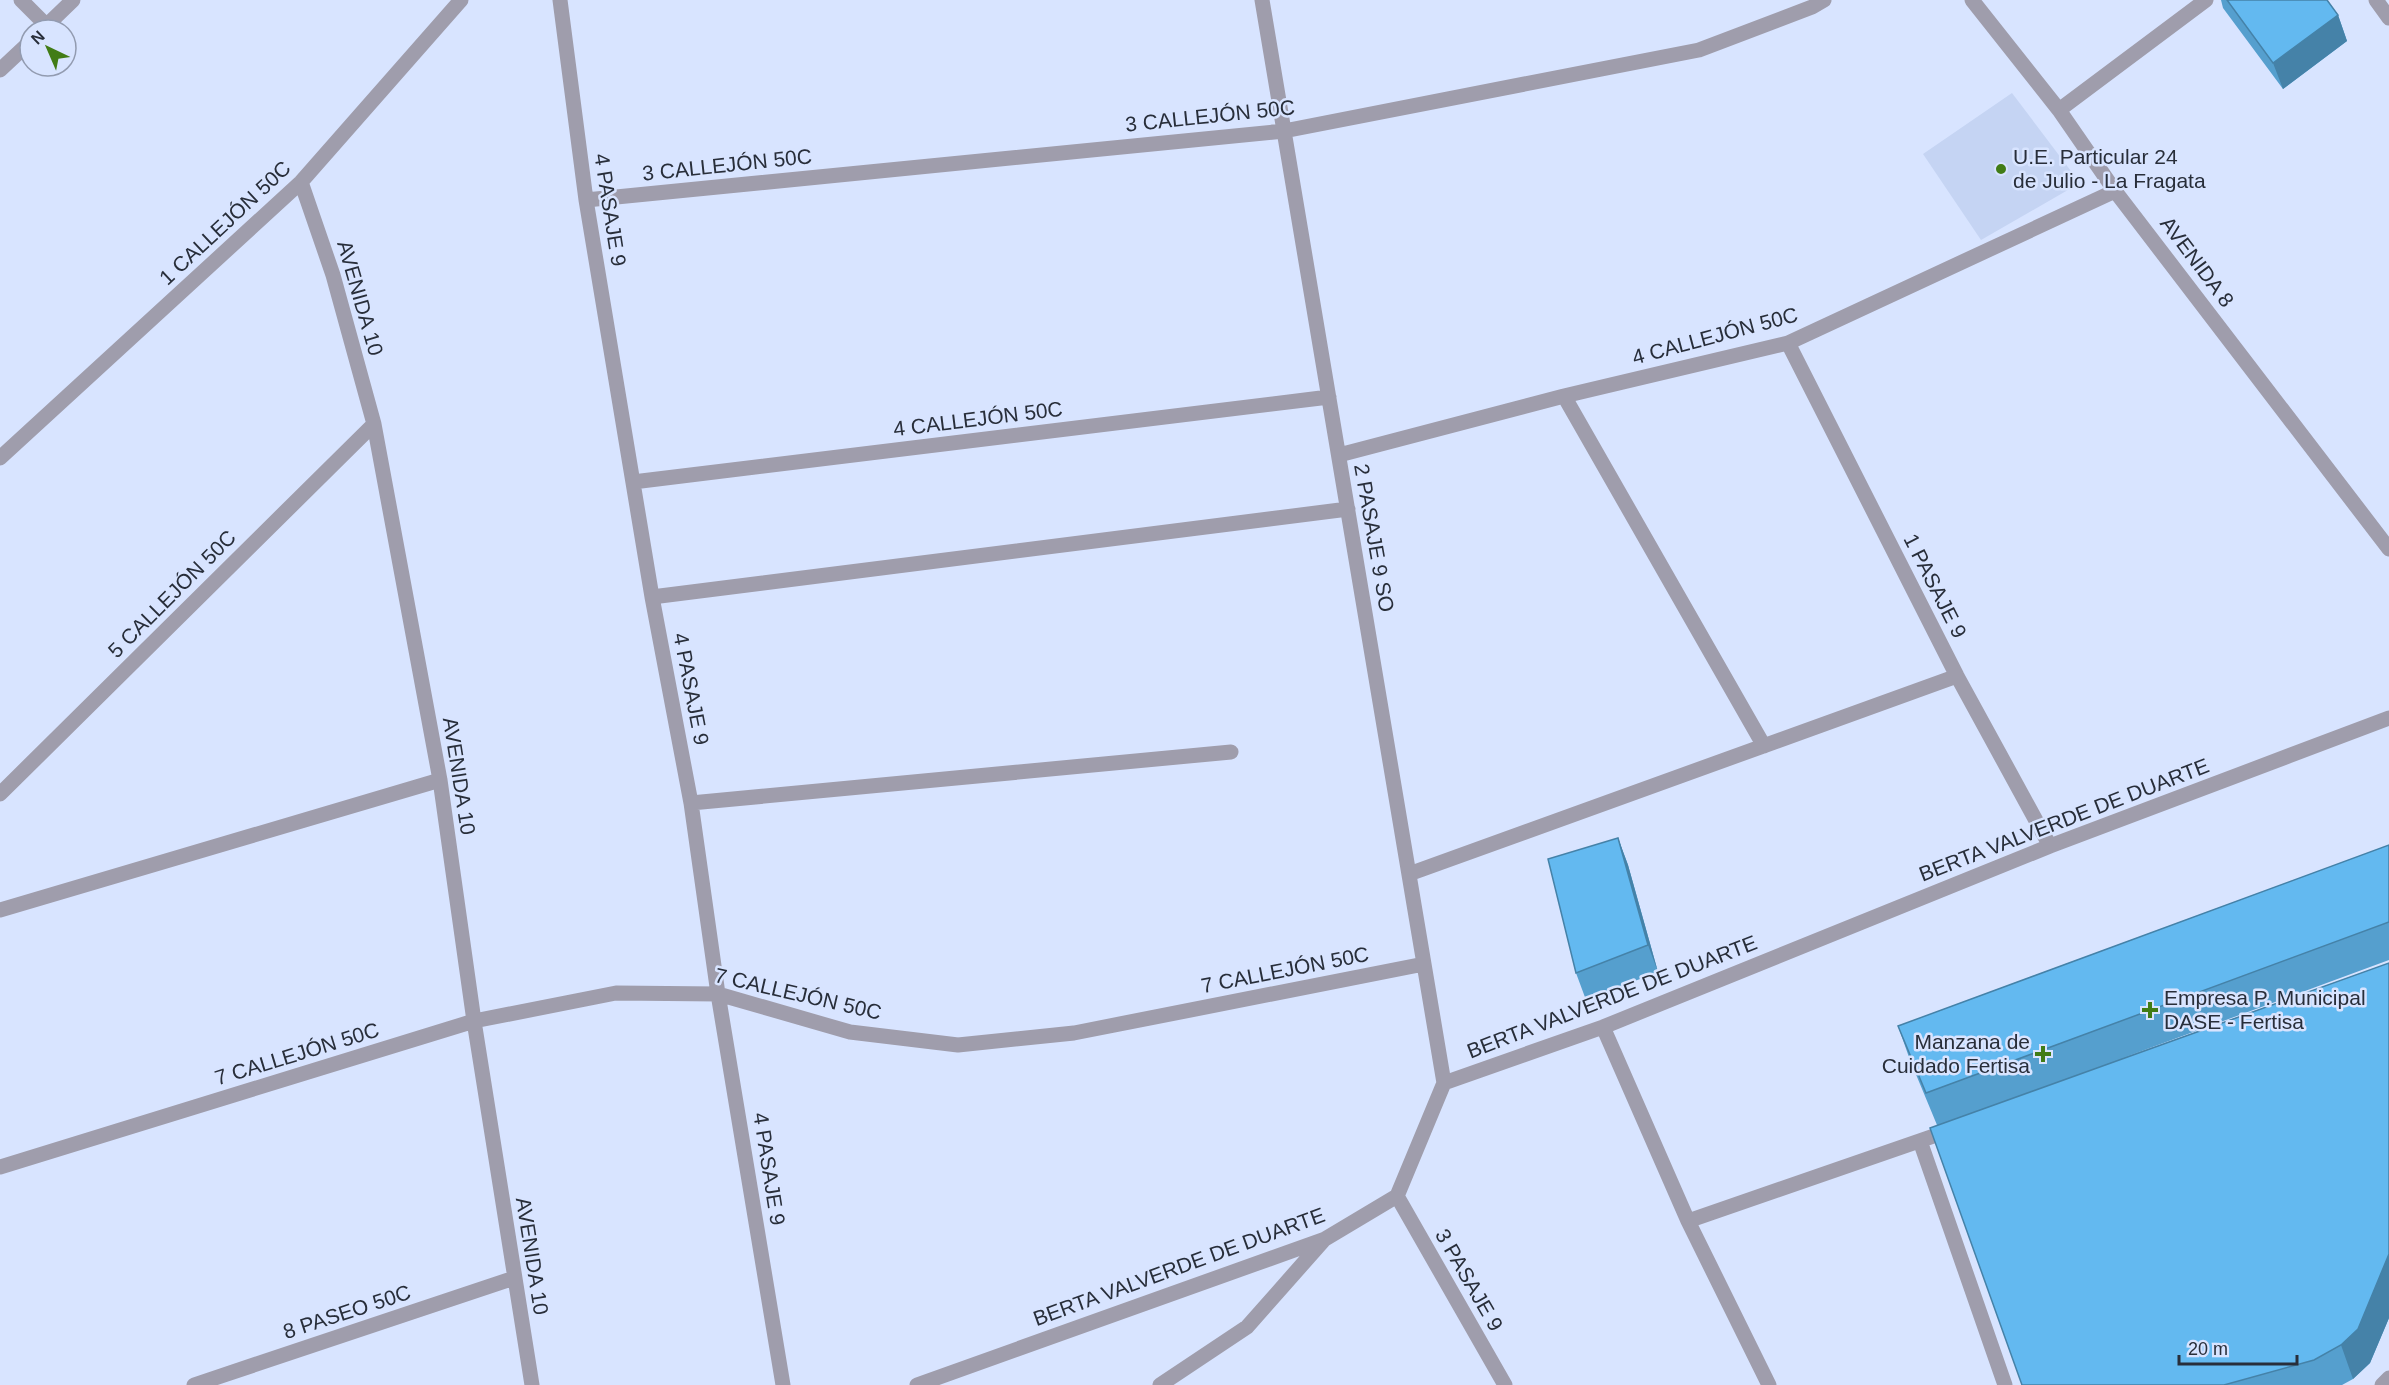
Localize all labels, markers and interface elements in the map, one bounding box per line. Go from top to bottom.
north arrow [18,18,78,78]
text: N [28,27,48,48]
street label: 3 CALLEJÓN 50C [1124,95,1296,136]
street label: 3 CALLEJÓN 50C [641,144,813,185]
place label: U.E. Particular 24 de Julio - La Fragata [2013,145,2206,192]
street label: 4 PASAJE 9 [590,152,631,268]
street label: 1 CALLEJÓN 50C [154,156,295,289]
marker: U.E. Particular 24 de Julio - La Fragata [1994,162,2008,176]
street label: AVENIDA 8 [2156,212,2239,311]
street label: AVENIDA 10 [333,238,388,358]
street label: 4 CALLEJÓN 50C [1630,302,1800,369]
street label: 4 CALLEJÓN 50C [892,397,1064,440]
street label: 2 PASAJE 9 SO [1350,462,1399,614]
street label: 5 CALLEJÓN 50C [103,525,240,662]
street label: 1 PASAJE 9 [1899,530,1972,642]
street label: 4 PASAJE 9 [669,631,714,747]
street label: AVENIDA 10 [439,716,480,836]
street label: BERTA VALVERDE DE DUARTE [1916,754,2212,886]
street label: BERTA VALVERDE DE DUARTE [1464,931,1760,1063]
street label: 7 CALLEJÓN 50C [1199,942,1371,997]
street label: 7 CALLEJÓN 50C [712,963,884,1024]
place label: Empresa P. Municipal DASE - Fertisa [2164,986,2366,1033]
marker: Empresa P. Municipal DASE - Fertisa [2141,1001,2159,1019]
street label: 7 CALLEJÓN 50C [212,1018,382,1089]
place label: Manzana de Cuidado Fertisa [1882,1030,2030,1077]
marker: Manzana de Cuidado Fertisa [2034,1045,2052,1063]
street label: 4 PASAJE 9 [749,1111,790,1227]
street label: AVENIDA 10 [512,1196,553,1316]
street label: BERTA VALVERDE DE DUARTE [1030,1203,1328,1330]
street label: 3 PASAJE 9 [1431,1225,1508,1335]
street label: 8 PASEO 50C [280,1280,413,1343]
scale bar [2179,1328,2298,1366]
text: 20 m [2188,1339,2228,1359]

